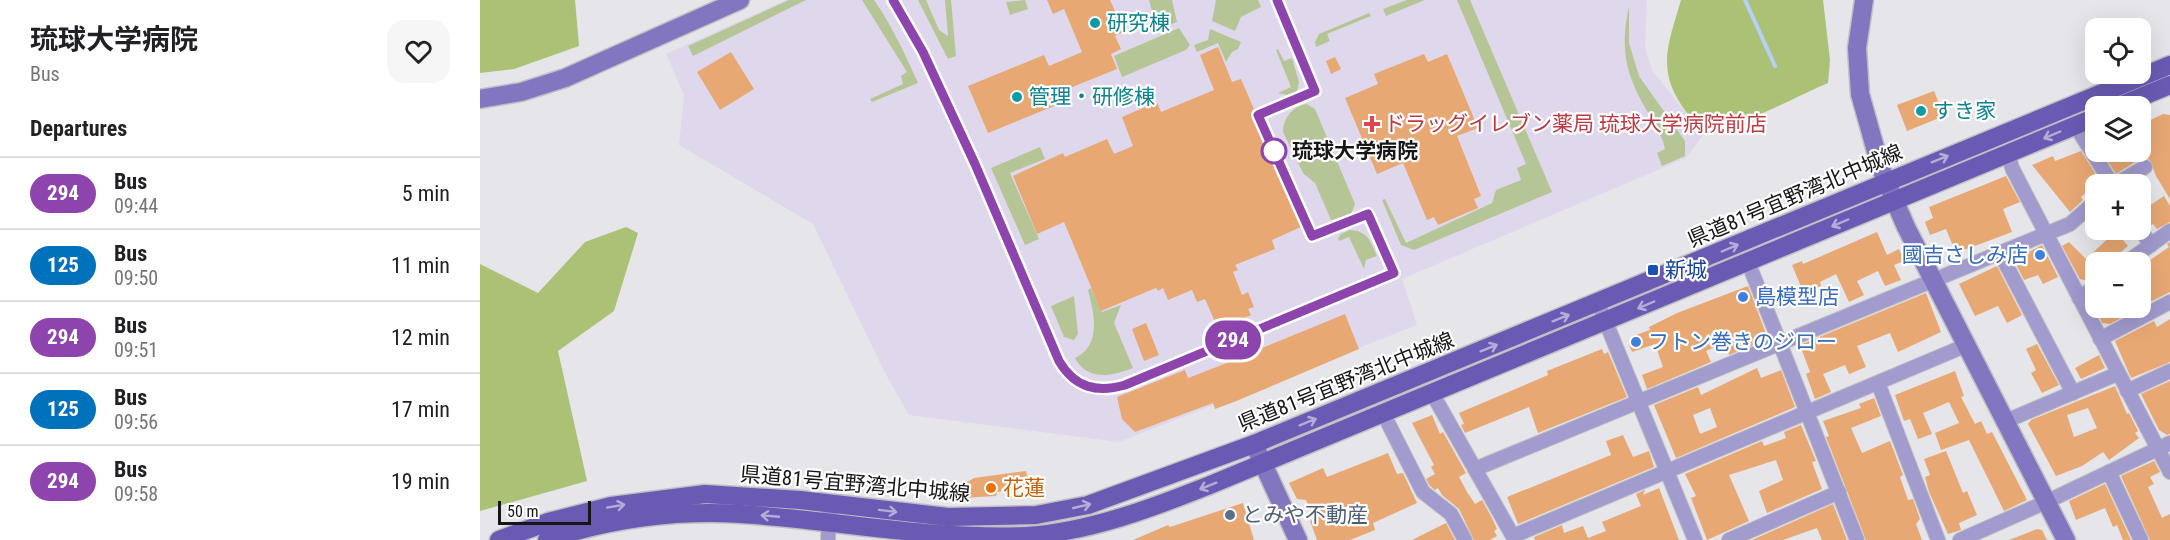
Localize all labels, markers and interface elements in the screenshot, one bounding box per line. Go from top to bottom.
place label: 研究棟 [1107,11,1170,35]
marker: 研究棟 [1088,16,1102,30]
map controls [2085,18,2151,318]
button: locate [2085,18,2151,84]
button: heart [387,20,450,83]
text: 琉球大学病院 [30,23,198,56]
text: Bus [30,62,60,86]
place label: 管理・研修棟 [1029,85,1155,109]
marker: 管理・研修棟 [1010,90,1024,104]
button: layers [2085,96,2151,162]
place label: すき家 [1933,99,1996,123]
marker: すき家 [1914,104,1928,118]
place label: ドラッグイレブン薬局 琉球大学病院前店 [1384,112,1767,136]
text: Departures [30,116,127,141]
marker: ドラッグイレブン薬局 琉球大学病院前店 [1365,117,1379,131]
one-way arrow [2043,130,2062,141]
marker: 琉球大学病院 [1261,138,1287,164]
place label: 琉球大学病院 [1292,139,1418,163]
street label: 県道81号宜野湾北中城線 [1684,140,1906,252]
one-way arrow [1931,153,1949,164]
text: Bus [114,169,147,194]
button: + [2085,174,2151,240]
text: 294 [47,181,79,205]
text: 5 min [402,181,450,206]
text: 09:44 [114,194,158,218]
one-way arrow [1832,218,1850,229]
text: Bus [114,241,147,266]
one-way arrow [1720,242,1738,253]
place label: 國吉さしみ店 [1902,243,2028,267]
marker: 國吉さしみ店 [2033,248,2047,262]
button: − [2085,252,2151,318]
text: 125 [47,253,79,277]
text: 11 min [391,253,450,278]
place label: 新城 [1665,258,1707,282]
marker: 新城 [1646,263,1660,277]
text: 09:50 [114,266,158,290]
place label: 島模型店 [1755,285,1839,309]
marker: 島模型店 [1736,290,1750,304]
one-way arrow [1637,300,1656,311]
one-way arrow [1551,312,1569,323]
text: Bus [114,313,147,338]
line badge: 294 [1198,320,1268,360]
text: 294 [47,325,79,349]
text: 12 min [391,325,450,350]
text: 294 [1217,328,1249,352]
street label: 県道81号宜野湾北中城線 [1235,328,1457,436]
place label: フトン巻きのジロー [1648,330,1837,354]
marker: フトン巻きのジロー [1629,335,1643,349]
text: 09:51 [114,338,158,362]
one-way arrow [1479,342,1497,353]
text: Bus [114,385,147,410]
text: 125 [47,397,79,421]
text: 17 min [391,397,450,422]
text: 09:56 [114,410,158,434]
one-way arrow [1298,416,1317,427]
text: Bus [114,457,147,482]
street label: 県道81号宜野湾北中城線 [739,462,971,506]
text: 294 [47,469,79,493]
text: 19 min [391,469,450,494]
place label: 花蓮 [1003,476,1045,500]
marker: 花蓮 [984,481,998,495]
one-way arrow [1199,481,1218,492]
text: 09:58 [114,482,158,506]
scale bar [498,498,591,526]
one-way arrow [605,500,625,511]
one-way arrow [1072,500,1092,511]
text: 50 m [507,502,539,521]
place label: とみや不動産 [1242,503,1368,527]
one-way arrow [878,506,898,517]
marker: とみや不動産 [1223,508,1237,522]
one-way arrow [761,510,781,521]

